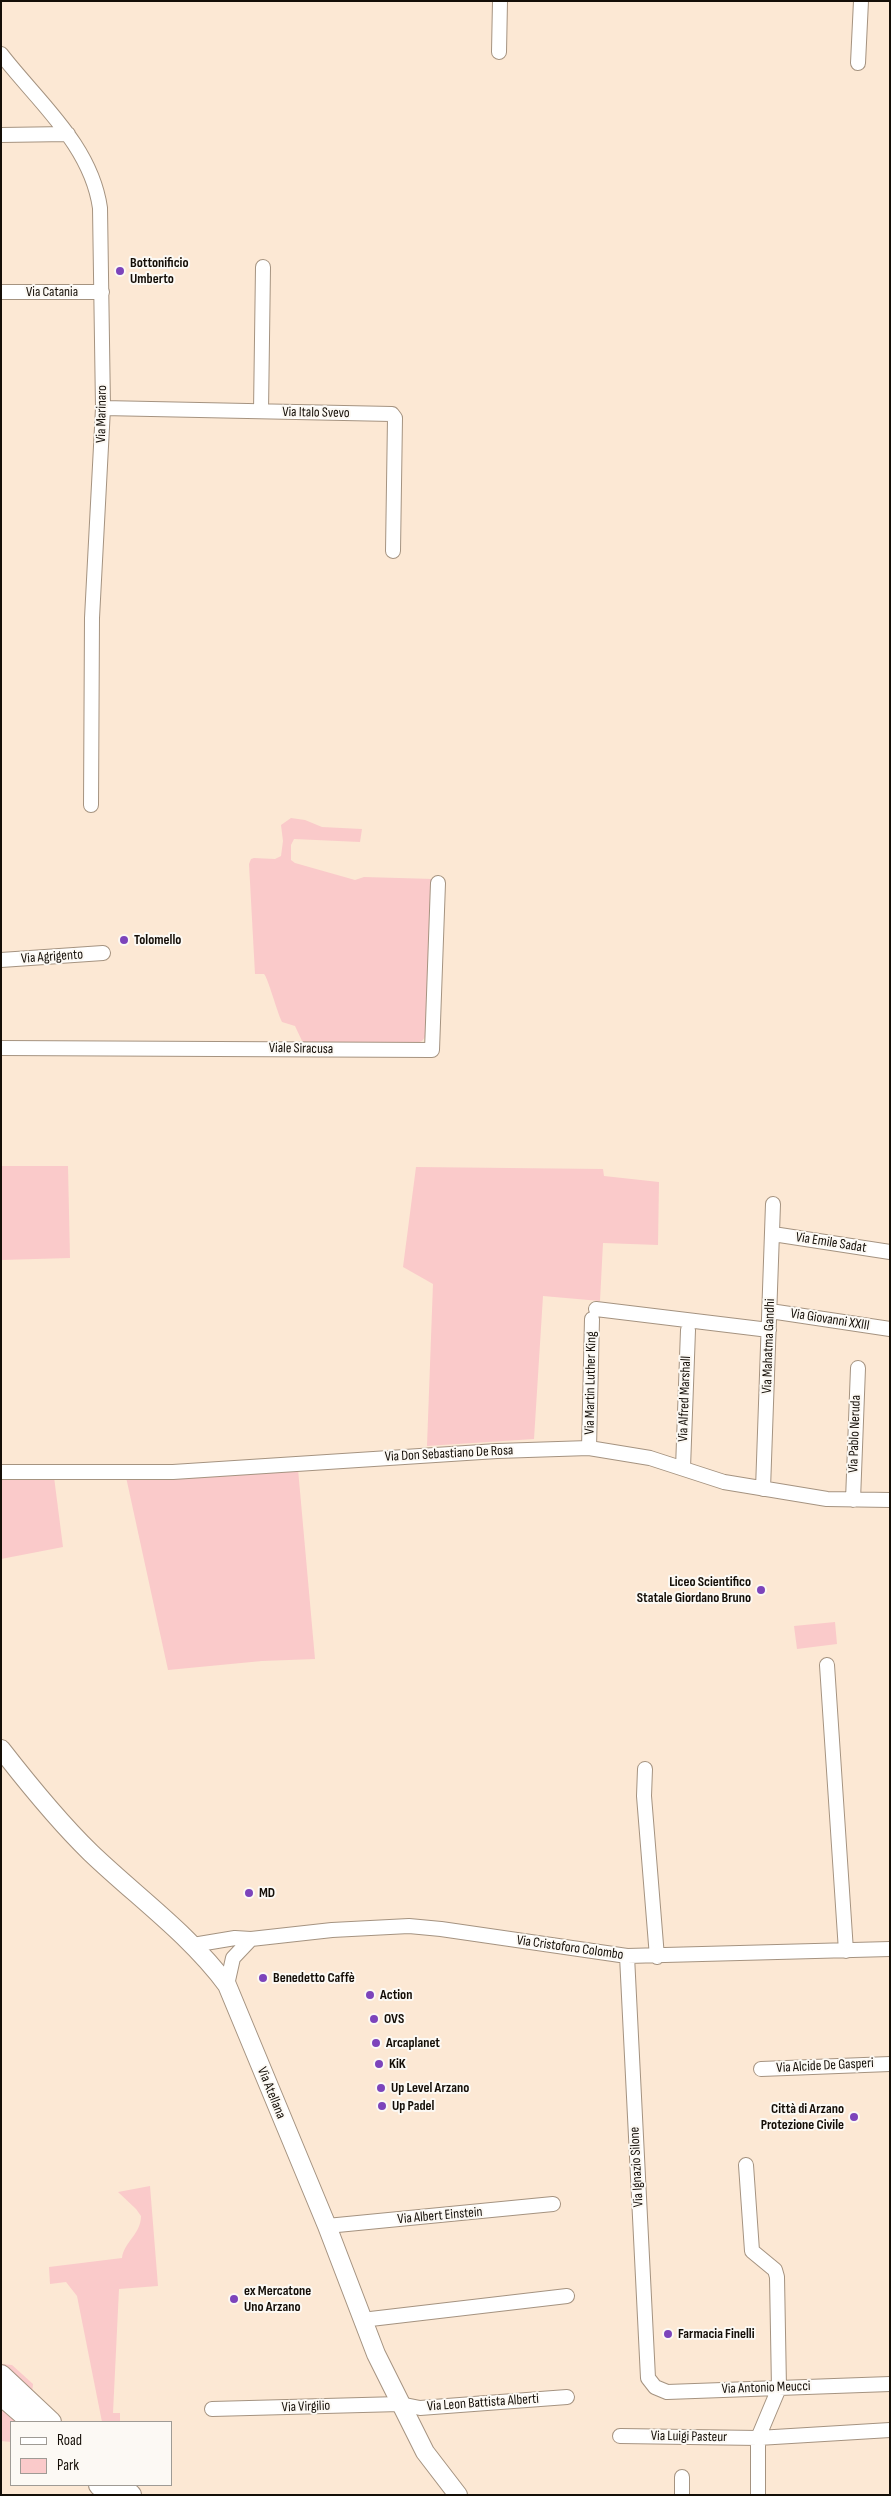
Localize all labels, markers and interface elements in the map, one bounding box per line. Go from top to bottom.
place label: Bottonificio Umberto [130,255,189,288]
marker: Bottonificio Umberto [114,265,126,277]
street label: Via Catania [26,284,78,300]
street label: Via Marinaro [93,385,111,443]
street label: Via Italo Svevo [282,404,350,422]
place label: Tolomello [134,932,181,948]
marker: Tolomello [118,934,130,946]
street label: Via Agrigento [20,946,84,968]
street label: Viale Siracusa [269,1040,333,1058]
street label: Via Emile Sadat [795,1229,867,1257]
street label: Via Mahatma Gandhi [759,1298,779,1394]
street label: Via Giovanni XXIII [789,1305,871,1335]
street label: Via Martin Luther King [582,1331,600,1435]
street label: Via Alfred Marshall [675,1356,695,1442]
street label: Via Pablo Neruda [845,1395,865,1473]
street label: Via Don Sebastiano De Rosa [384,1442,514,1466]
place label: Liceo Scientifico Statale Giordano Bruno [637,1574,751,1606]
marker: Liceo Scientifico Statale Giordano Bruno [755,1584,767,1596]
place label: MD [259,1885,275,1901]
marker: MD [243,1887,255,1899]
street label: Via Cristoforo Colombo [516,1932,624,1964]
place label: Benedetto Caffè [273,1970,355,1986]
marker: Benedetto Caffè [257,1972,269,1984]
place label: Action [380,1987,412,2003]
marker: Action [364,1989,376,2001]
place label: OVS [384,2011,404,2027]
marker: OVS [368,2013,380,2025]
place label: Arcaplanet [386,2035,440,2051]
marker: Arcaplanet [370,2037,382,2049]
street label: Via Alcide De Gasperi [776,2055,874,2077]
place label: KiK [389,2056,406,2072]
marker: KiK [373,2058,385,2070]
street label: Via Atellana [253,2065,289,2121]
place label: Up Level Arzano [391,2080,469,2096]
marker: Up Level Arzano [375,2082,387,2094]
place label: Up Padel [392,2098,434,2114]
marker: Up Padel [376,2100,388,2112]
place label: Città di Arzano Protezione Civile [761,2101,844,2134]
marker: Città di Arzano Protezione Civile [848,2111,860,2123]
street label: Via Ignazio Silone [627,2126,647,2208]
street label: Via Albert Einstein [397,2204,483,2228]
place label: ex Mercatone Uno Arzano [244,2283,311,2316]
marker: ex Mercatone Uno Arzano [228,2293,240,2305]
place label: Farmacia Finelli [678,2326,755,2342]
marker: Farmacia Finelli [662,2328,674,2340]
street label: Via Antonio Meucci [721,2378,811,2398]
street label: Via Leon Battista Alberti [426,2391,540,2415]
street label: Via Virgilio [281,2398,331,2416]
legend [10,2421,172,2486]
street label: Via Luigi Pasteur [651,2428,727,2446]
text: Road [57,2431,82,2450]
text: Park [57,2456,79,2475]

